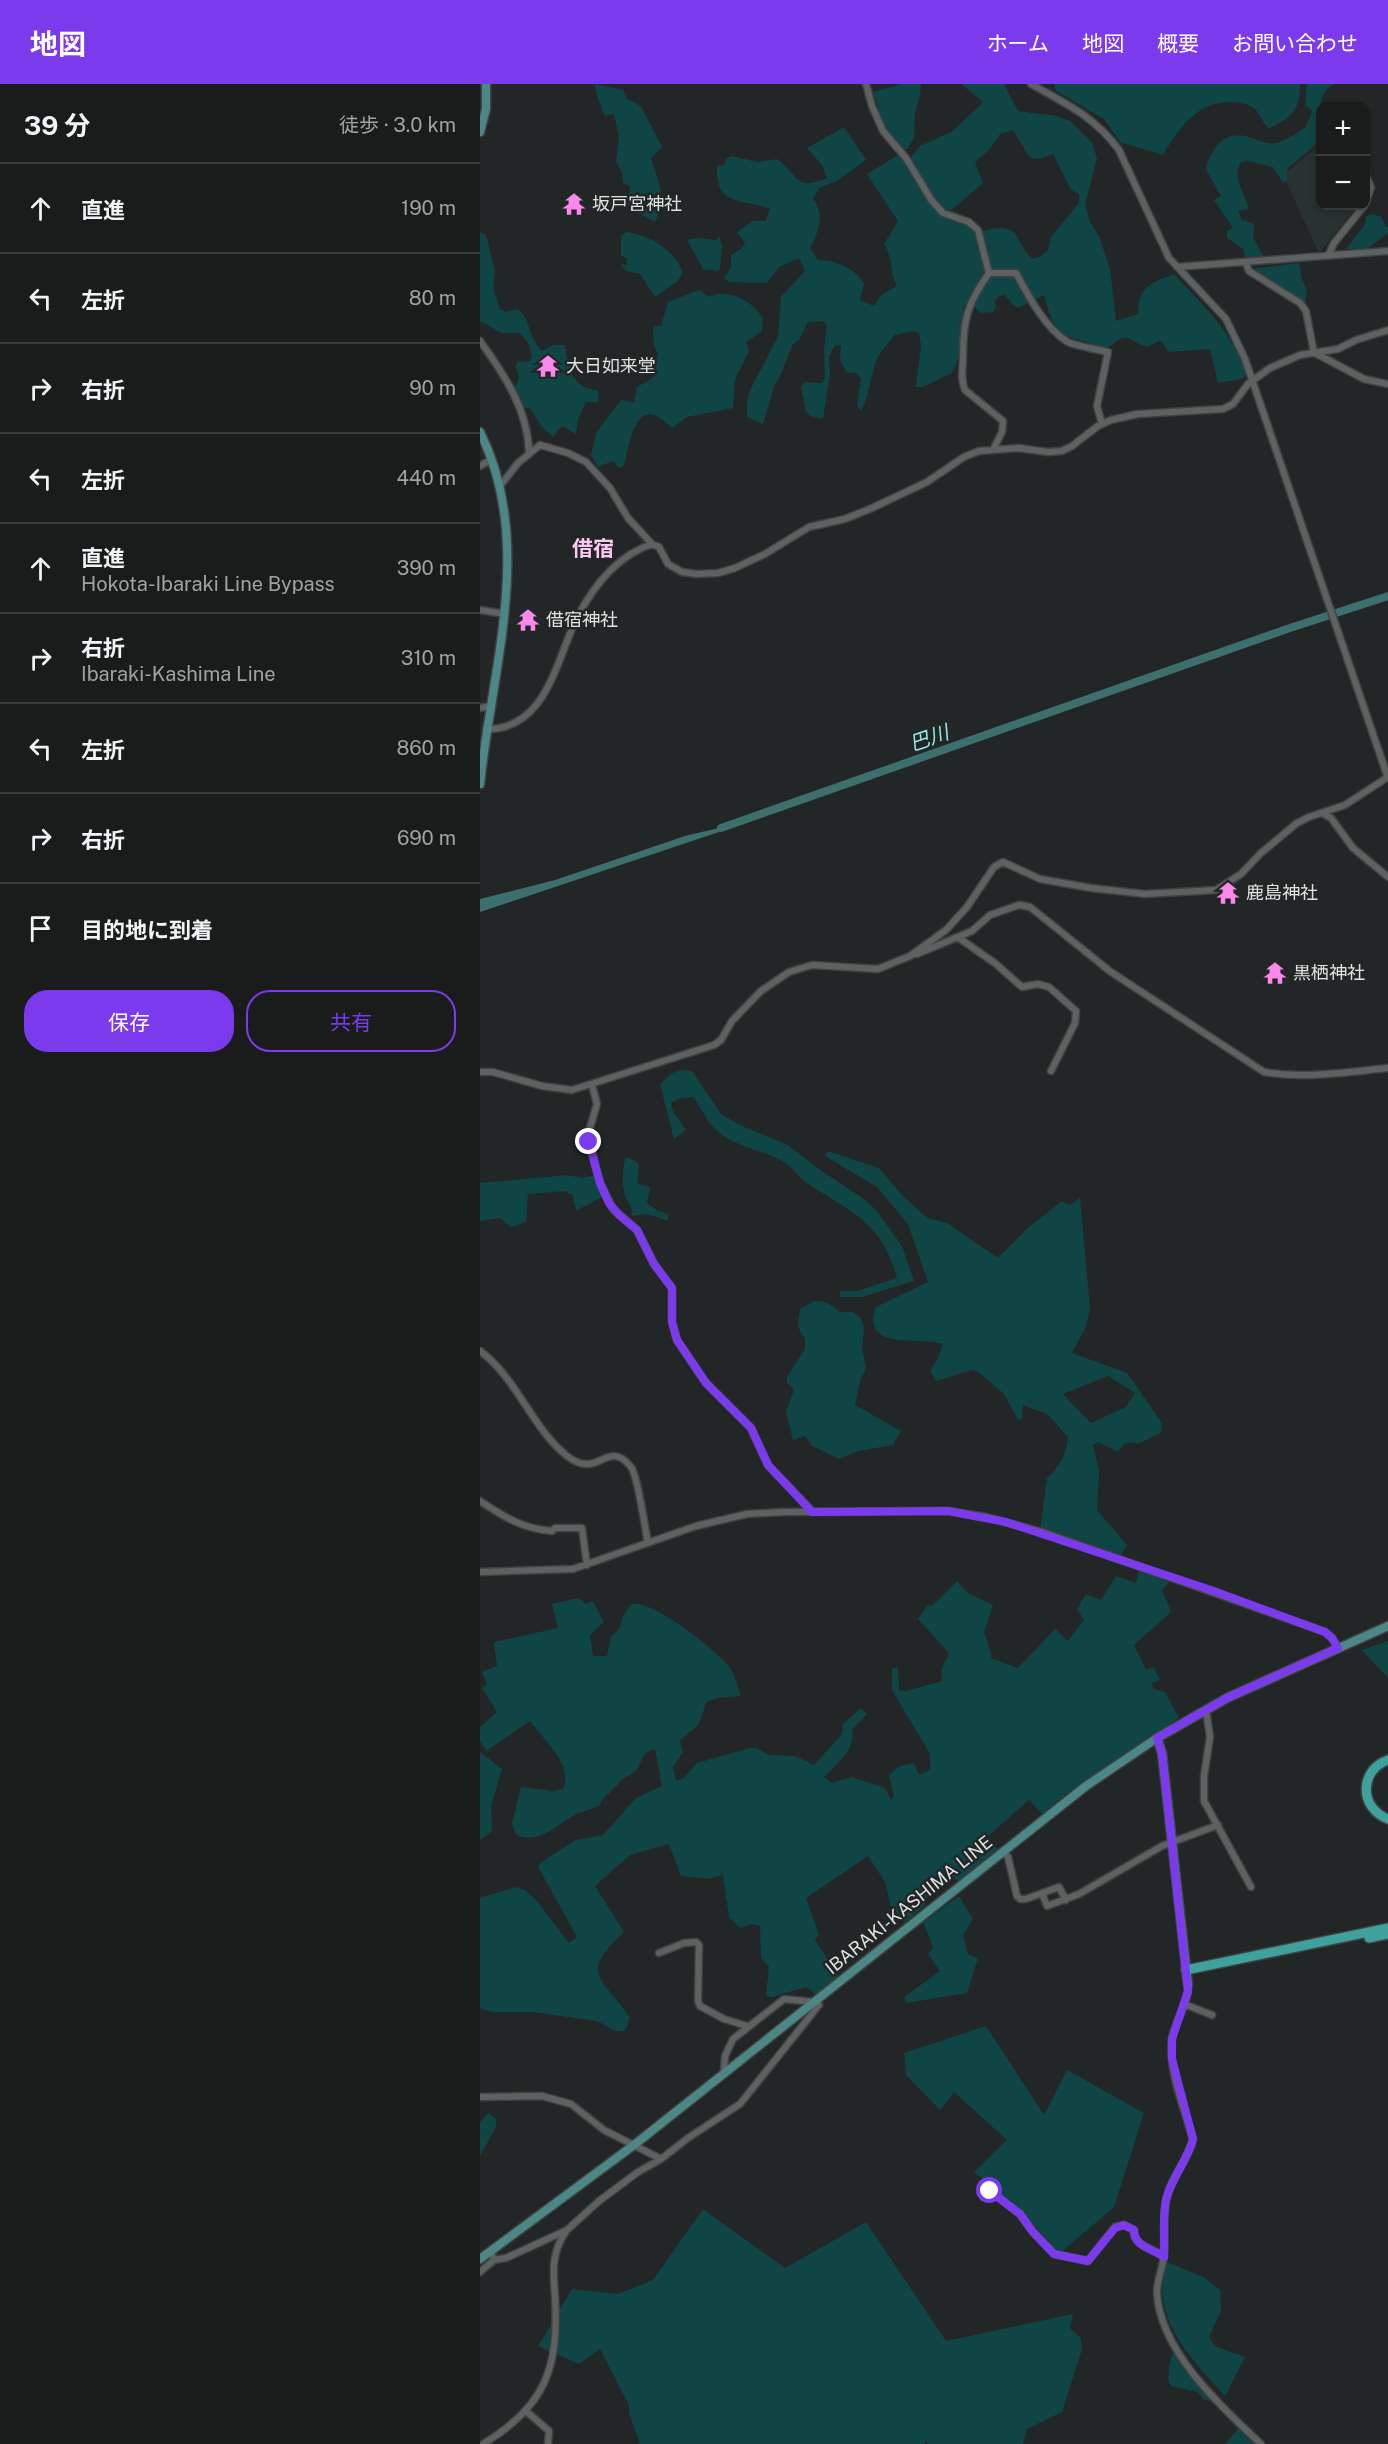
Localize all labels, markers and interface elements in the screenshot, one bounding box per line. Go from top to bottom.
text: 地図 [30,27,86,60]
text: ホーム [987,31,1049,56]
text: 地図 [1082,31,1124,56]
text: 概要 [1157,31,1199,56]
text: お問い合わせ [1232,31,1358,56]
map controls [1316,102,1370,210]
button: + [1316,102,1370,156]
text: 39 分 [24,110,90,141]
text: 徒歩 · 3.0 km [339,113,456,137]
button: − [1316,156,1370,210]
temple icon: 坂戸宮神社 [561,191,587,217]
icon: ahead [24,192,57,225]
place label: 坂戸宮神社 [592,193,682,214]
text: 190 m [401,196,456,220]
text: 直進 [81,197,125,223]
icon: left [24,282,57,315]
text: 80 m [409,286,456,310]
text: 左折 [81,287,125,313]
temple icon: 大日如来堂 [535,353,561,379]
place label: 大日如来堂 [566,355,656,376]
icon: right [24,372,57,405]
text: 90 m [409,376,456,400]
text: 右折 [81,377,125,403]
icon: left [24,462,57,495]
text: 440 m [396,466,456,490]
text: 左折 [81,467,125,493]
district label: 借宿 [572,536,614,561]
text: 直進 [81,545,125,571]
icon: ahead [24,552,57,585]
text: 390 m [397,556,456,580]
text: Hokota-Ibaraki Line Bypass [81,572,335,596]
temple icon: 借宿神社 [515,607,541,633]
place label: 借宿神社 [546,609,618,630]
text: 右折 [81,635,125,661]
icon: right [24,642,57,675]
text: 310 m [401,646,456,670]
text: Ibaraki-Kashima Line [81,662,276,686]
water label: 巴川 [906,719,954,756]
icon: left [24,732,57,765]
text: 860 m [396,736,456,760]
text: 左折 [81,737,125,763]
icon: right [24,822,57,855]
text: 690 m [397,826,456,850]
text: 右折 [81,827,125,853]
temple icon: 鹿島神社 [1215,880,1241,906]
place label: 鹿島神社 [1246,882,1318,903]
icon: arrive [24,912,57,945]
text: 目的地に到着 [81,917,213,943]
temple icon: 黒栖神社 [1262,960,1288,986]
place label: 黒栖神社 [1293,962,1365,983]
button: 保存 [24,990,234,1052]
button: 共有 [246,990,456,1052]
route end [575,1128,601,1154]
street label: IBARAKI-KASHIMA LINE [821,1831,996,1978]
route start [976,2177,1002,2203]

